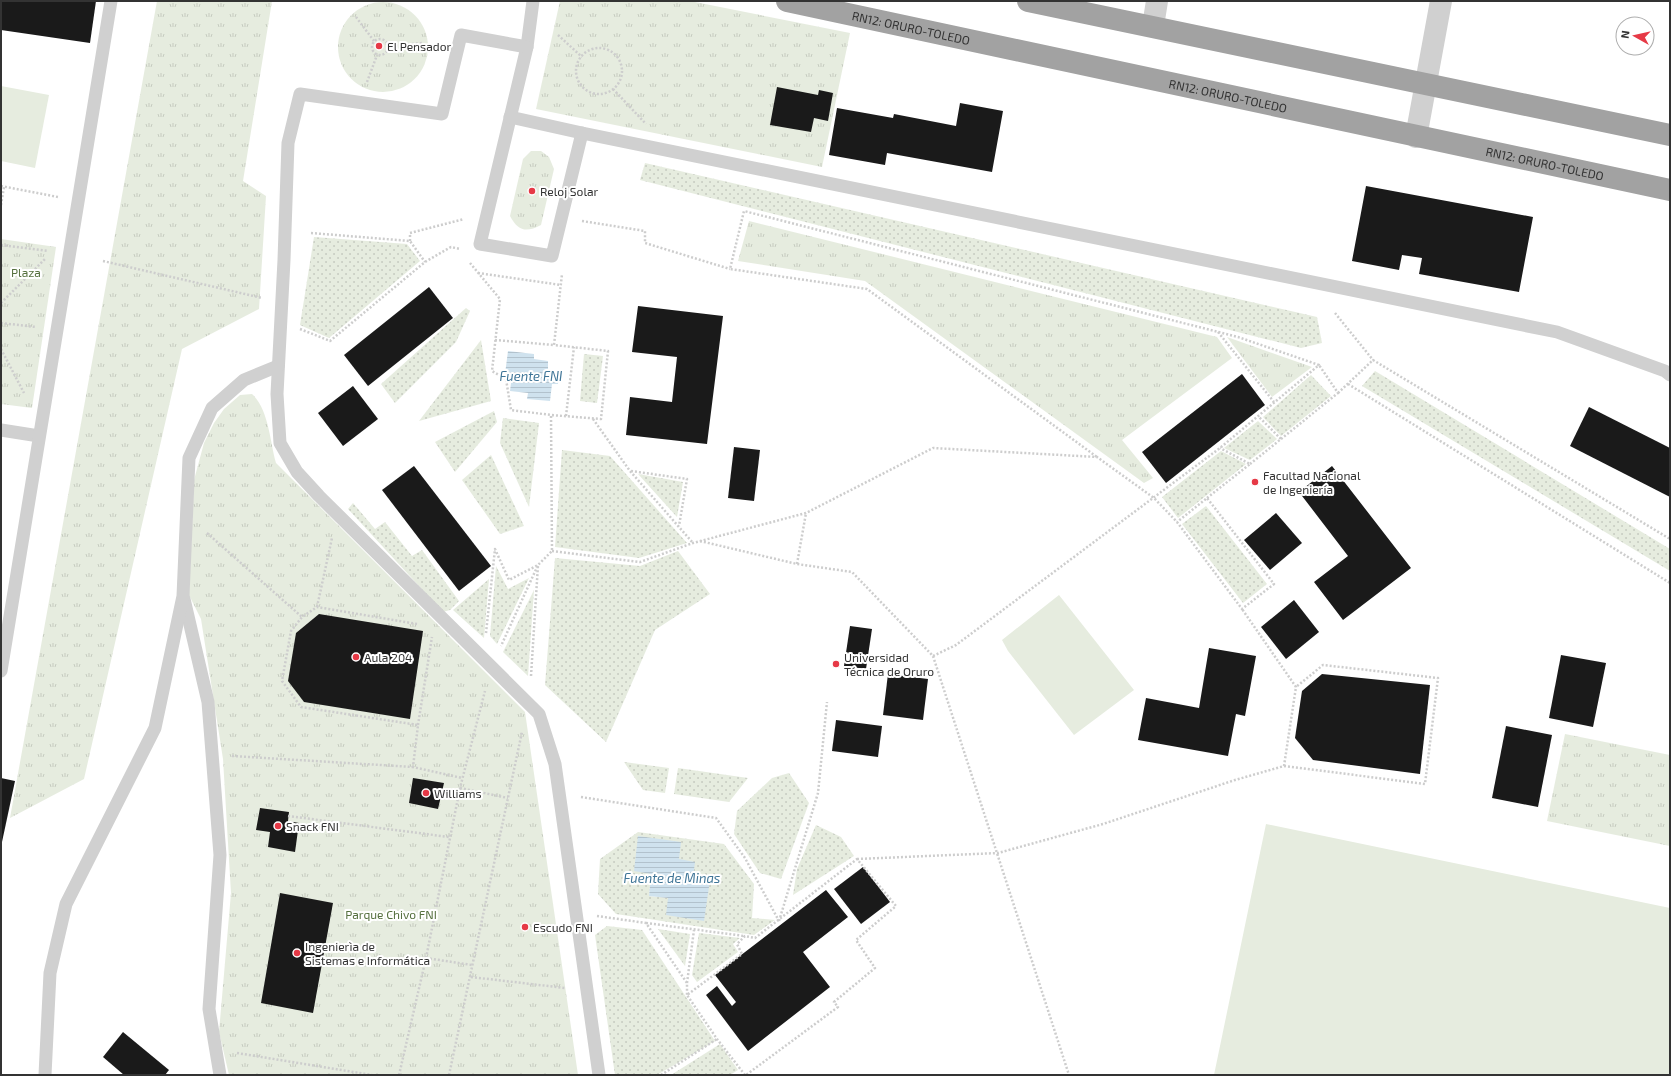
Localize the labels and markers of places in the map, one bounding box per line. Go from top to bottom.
place label: El Pensador [387,39,451,53]
marker: El Pensador [374,41,384,51]
place label: Reloj Solar [540,184,599,199]
marker: Reloj Solar [527,186,537,196]
place label: Facultad Nacional de Ingeniería [1263,468,1361,496]
marker: Facultad Nacional de Ingeniería [1250,477,1260,487]
place label: Aula 204 [364,650,413,664]
place label: Universidad Técnica de Oruro [844,650,934,678]
marker: Aula 204 [351,652,361,662]
marker: Universidad Técnica de Oruro [831,659,841,669]
place label: Williams [434,786,482,800]
marker: Williams [421,788,431,798]
place label: Snack FNI [286,819,339,833]
marker: Snack FNI [273,821,283,831]
place label: Escudo FNI [533,920,593,934]
marker: Escudo FNI [520,922,530,932]
place label: Ingenierìa de Sistemas e Informática [305,939,430,967]
marker: Ingenierìa de Sistemas e Informática [292,948,302,958]

